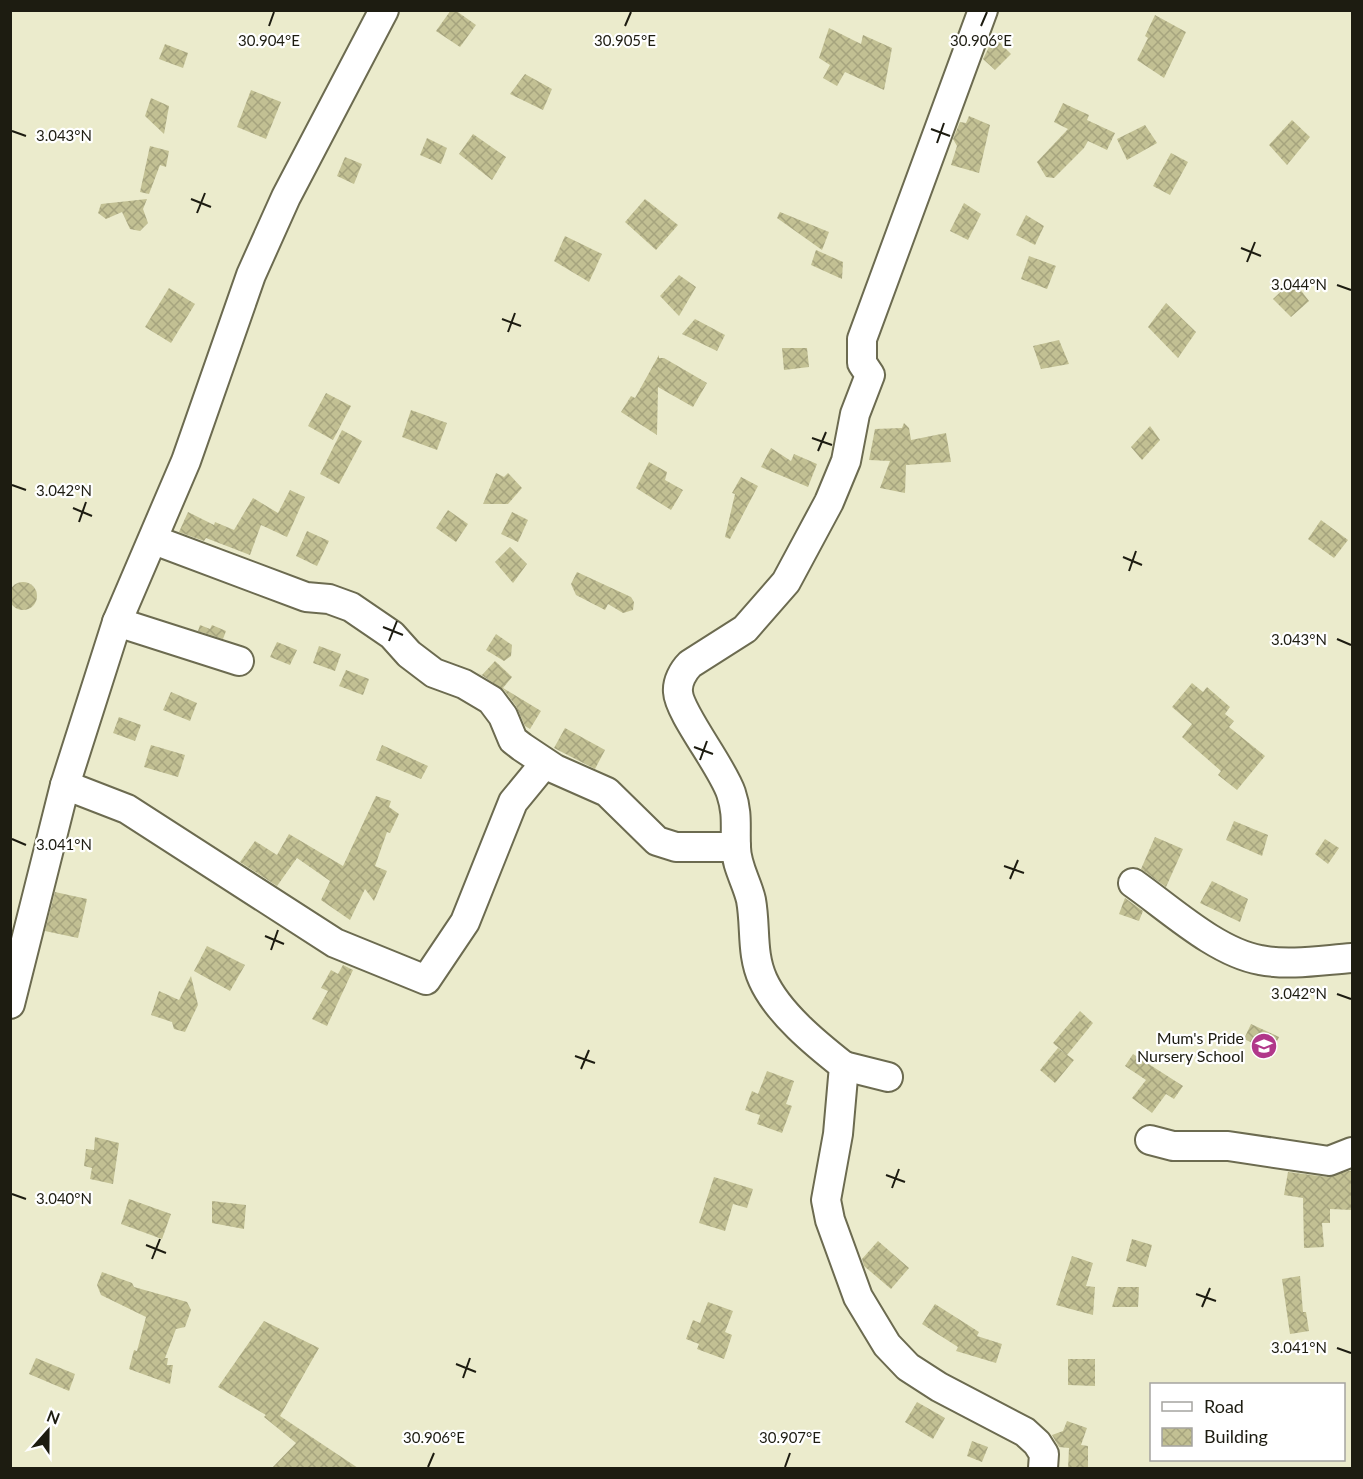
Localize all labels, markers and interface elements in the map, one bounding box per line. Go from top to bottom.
text: 30.904°E [238,31,300,49]
text: 30.905°E [594,31,656,49]
text: 30.906°E [950,31,1012,49]
text: 3.043°N [36,126,92,144]
text: 3.044°N [1271,275,1327,293]
text: 3.042°N [36,481,92,499]
text: 3.043°N [1271,630,1327,648]
text: 3.041°N [36,835,92,853]
text: 3.042°N [1271,984,1327,1002]
place label: Mum's Pride Nursery School [1137,1028,1244,1065]
school or university icon: Mum's Pride Nursery School [1249,1031,1279,1061]
text: 3.040°N [36,1189,92,1207]
text: 3.041°N [1271,1338,1327,1356]
legend [1150,1383,1345,1461]
text: Road [1204,1395,1244,1417]
north arrow [18,1401,78,1461]
text: N [44,1405,63,1428]
text: Building [1204,1425,1268,1447]
text: 30.906°E [403,1428,465,1446]
text: 30.907°E [759,1428,821,1446]

